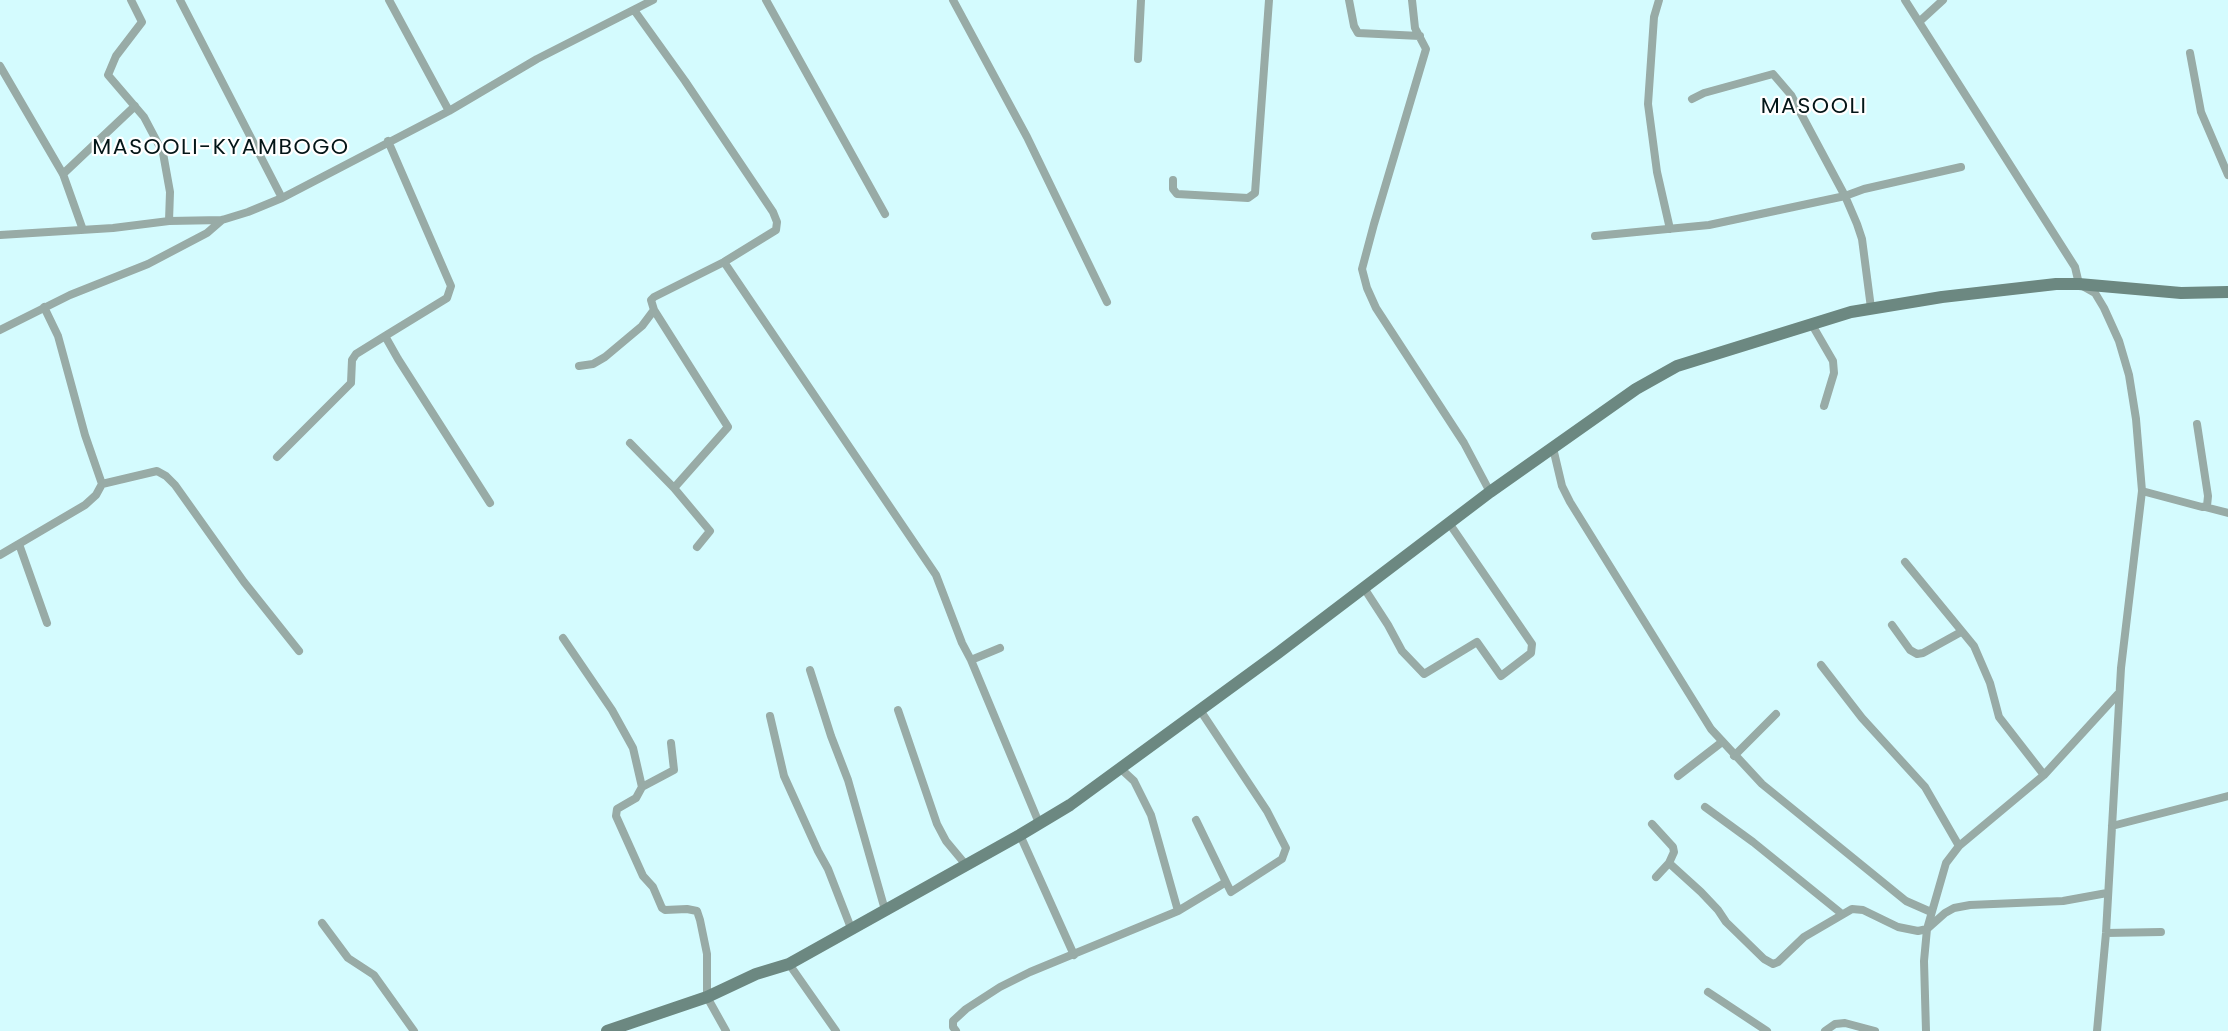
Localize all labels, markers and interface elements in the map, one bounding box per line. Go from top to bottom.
district label: MASOOLI [1761,94,1867,120]
district label: MASOOLI-KYAMBOGO [92,135,350,161]

